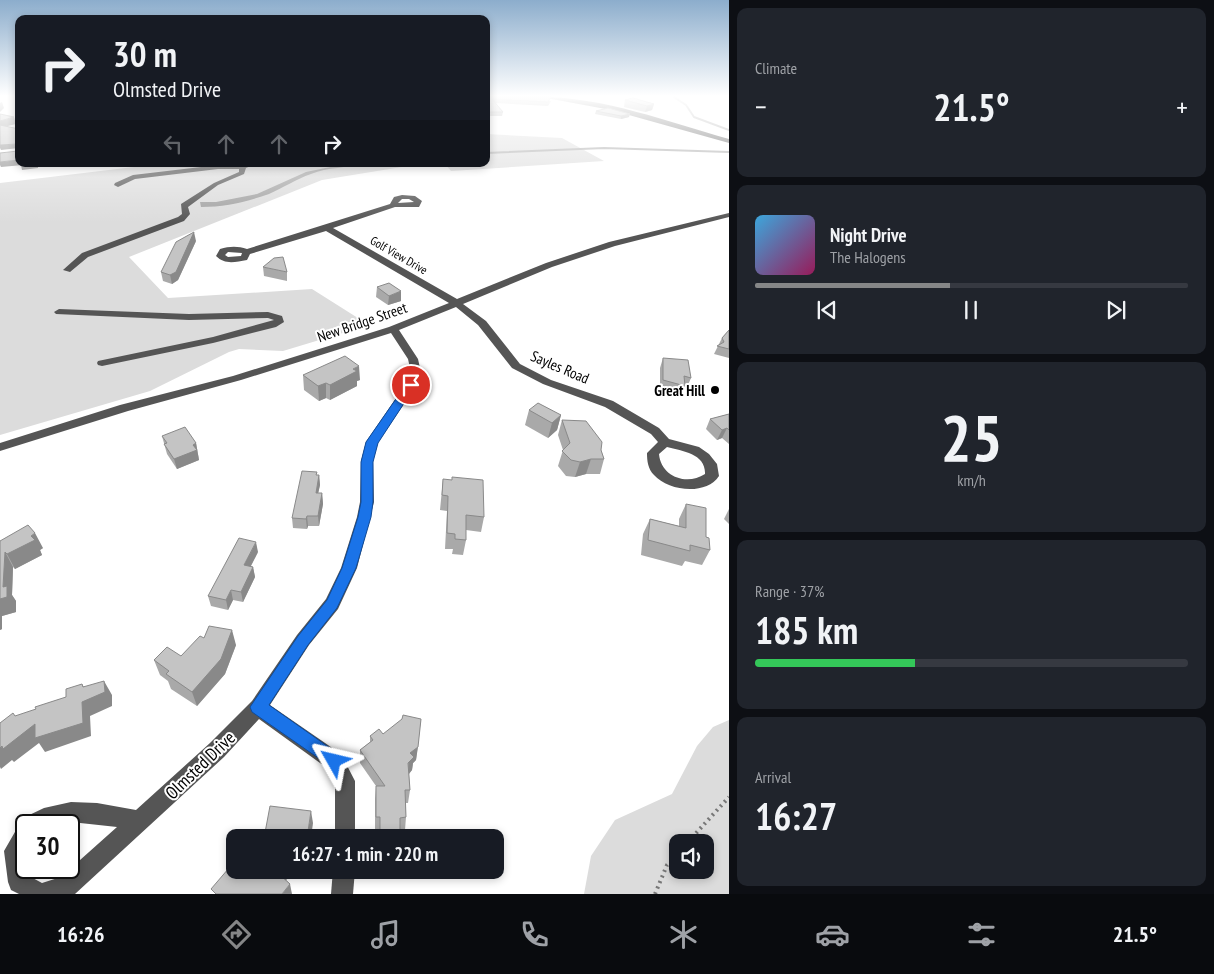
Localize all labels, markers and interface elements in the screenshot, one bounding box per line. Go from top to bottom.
text: 30 m [113,31,177,77]
icon: right [30,35,95,100]
text: Climate [755,58,797,78]
text: Olmsted Drive [113,75,221,103]
text: 21.5° [933,82,1010,131]
text: − [755,88,767,125]
text: + [1176,88,1188,125]
icon: left [159,130,187,158]
icon: ahead [212,130,240,158]
icon: ahead [265,130,293,158]
icon: right [318,130,346,158]
text: Night Drive [830,223,907,247]
street label: Golf View Drive [368,233,430,277]
text: The Halogens [830,247,906,267]
icon: previous [813,296,841,324]
icon: pause [957,296,985,324]
icon: next [1102,296,1130,324]
street label: New Bridge Street [315,298,409,346]
street label: Sayles Road [528,346,592,388]
pin [390,364,432,406]
icon: arrive [397,371,425,399]
place label: Great Hill [654,381,705,400]
marker: Great Hill [709,384,721,396]
text: 25 [940,395,1003,479]
text: km/h [957,470,986,490]
text: Range · 37% [755,581,824,601]
text: 185 km [755,605,858,654]
street label: Olmsted Drive [160,726,240,804]
position arrow [307,734,359,786]
text: Arrival [755,767,791,787]
text: 16:27 [755,791,837,840]
speed limit sign: 30 [15,814,80,879]
map controls [669,834,714,879]
button: sound [669,834,714,879]
text: 16:27 · 1 min · 220 m [292,842,438,866]
icon: directions [219,917,254,952]
icon: music [368,917,403,952]
icon: phone [517,917,552,952]
icon: climate [666,917,701,952]
icon: car [815,917,850,952]
icon: filters [964,917,999,952]
text: 16:26 [57,920,105,948]
text: 21.5° [1113,920,1157,948]

